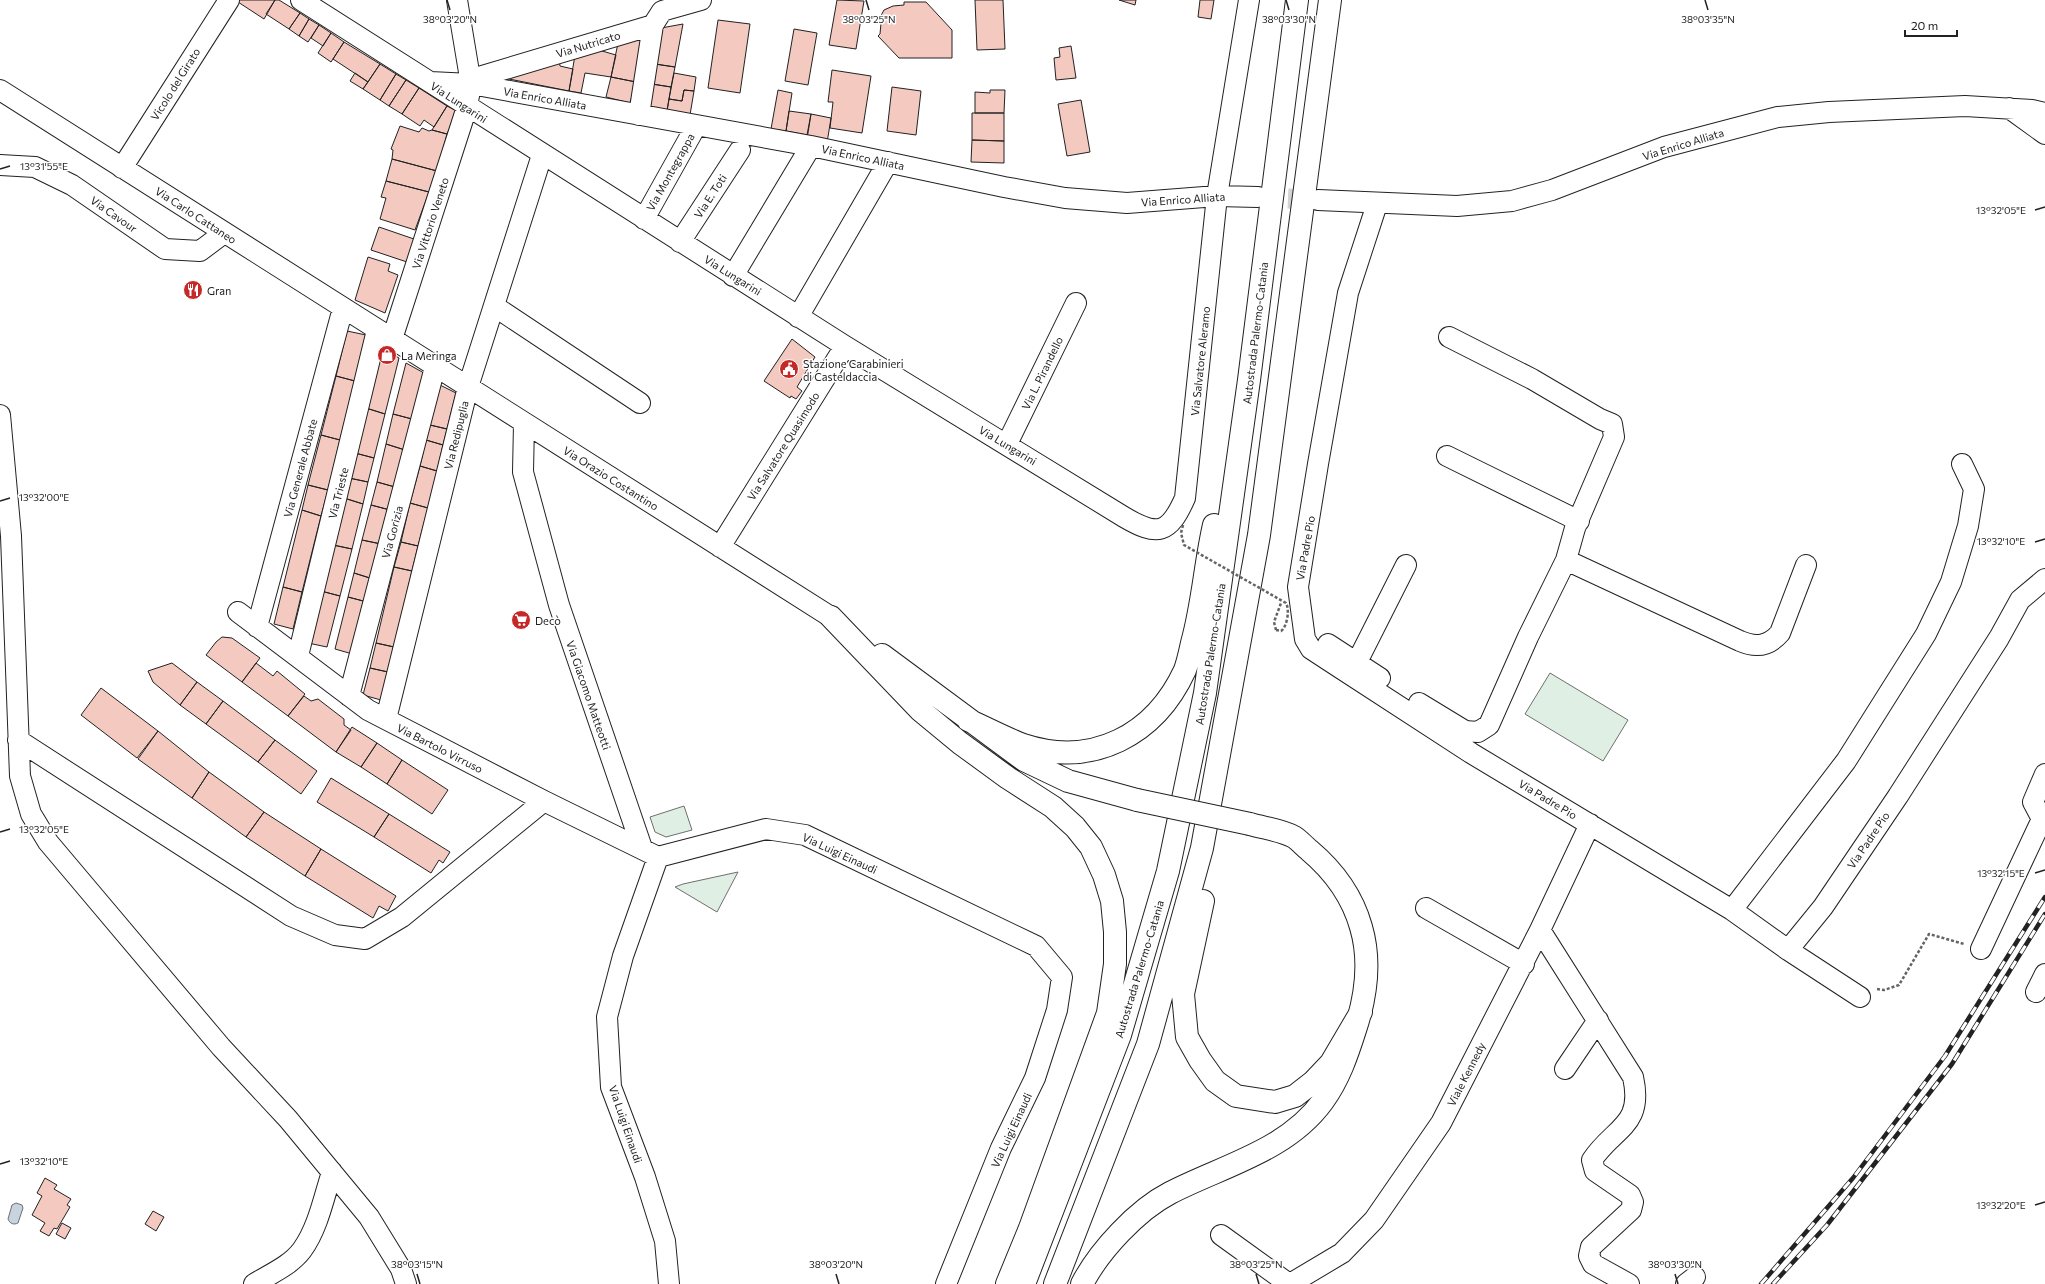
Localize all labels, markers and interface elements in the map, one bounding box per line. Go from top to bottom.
scale bar [1905,12,1957,38]
text: 38°03'20"N [423,13,477,25]
text: 38°03'25"N [842,13,896,25]
text: 38°03'30"N [1262,13,1316,25]
text: 38°03'35"N [1681,13,1735,25]
text: 20 m [1911,18,1938,32]
street label: Via Nutricato [554,28,622,60]
street label: Vicolo del Girato [148,45,203,123]
street label: Via Lungarini [428,79,490,125]
street label: Via Enrico Alliata [502,84,588,112]
street label: Via Enrico Alliata [1641,125,1725,163]
street label: Via Montegrappa [643,131,697,213]
street label: Via Enrico Alliata [820,142,906,172]
text: 13°31'55"E [20,160,68,172]
street label: Via E. Toti [691,172,729,220]
street label: Via Vittorio Veneto [409,175,451,270]
street label: Via Carlo Cattaneo [153,184,239,246]
street label: Via Enrico Alliata [1140,190,1226,208]
street label: Via Cavour [88,193,140,235]
text: 13°32'05"E [1976,204,2026,216]
street label: Via Lungarini [702,252,764,298]
street label: Autostrada Palermo-Catania [1240,261,1270,405]
restaurant icon: Gran [182,279,204,301]
place label: Gran [207,284,231,297]
street label: Via Salvatore Aleramo [1188,305,1212,416]
street label: Via L. Pirandello [1019,334,1065,412]
shop icon: La Meringa [376,344,398,366]
place label: La Meringa [401,349,457,362]
place label: Stazione Carabinieri di Casteldaccia [803,357,904,383]
public building icon: Stazione Carabinieri di Casteldaccia [778,358,800,380]
street label: Via Salvatore Quasimodo [744,389,822,503]
street label: Via Redipuglia [441,399,471,471]
street label: Via Generale Abbate [281,417,319,519]
street label: Via Lungarini [977,423,1039,467]
street label: Via Orazio Costantino [561,443,661,513]
street label: Via Trieste [325,466,351,520]
text: 13°32'00"E [19,491,69,503]
street label: Via Gorizia [379,504,405,560]
street label: Via Padre Pio [1293,514,1317,581]
text: 13°32'10"E [1977,535,2025,547]
street label: Autostrada Palermo-Catania [1192,582,1228,726]
supermarket icon: Decò [510,609,532,631]
place label: Decò [535,614,561,627]
street label: Via Giacomo Matteotti [564,639,614,751]
street label: Via Bartolo Virruso [395,721,486,776]
street label: Via Padre Pio [1517,777,1580,822]
street label: Via Padre Pio [1844,809,1892,871]
text: 13°32'05"E [19,823,69,835]
street label: Via Luigi Einaudi [800,830,880,876]
text: 13°32'15"E [1977,867,2025,879]
street label: Autostrada Palermo-Catania [1112,899,1166,1039]
street label: Viale Kennedy [1444,1040,1488,1108]
street label: Via Luigi Einaudi [607,1084,645,1165]
street label: Via Luigi Einaudi [988,1090,1034,1170]
text: 13°32'10"E [20,1155,68,1167]
text: 13°32'20"E [1976,1199,2026,1211]
text: 38°03'15"N [391,1258,443,1270]
text: 38°03'20"N [809,1258,863,1270]
text: 38°03'25"N [1229,1258,1283,1270]
text: 38°03'30"N [1648,1258,1702,1270]

